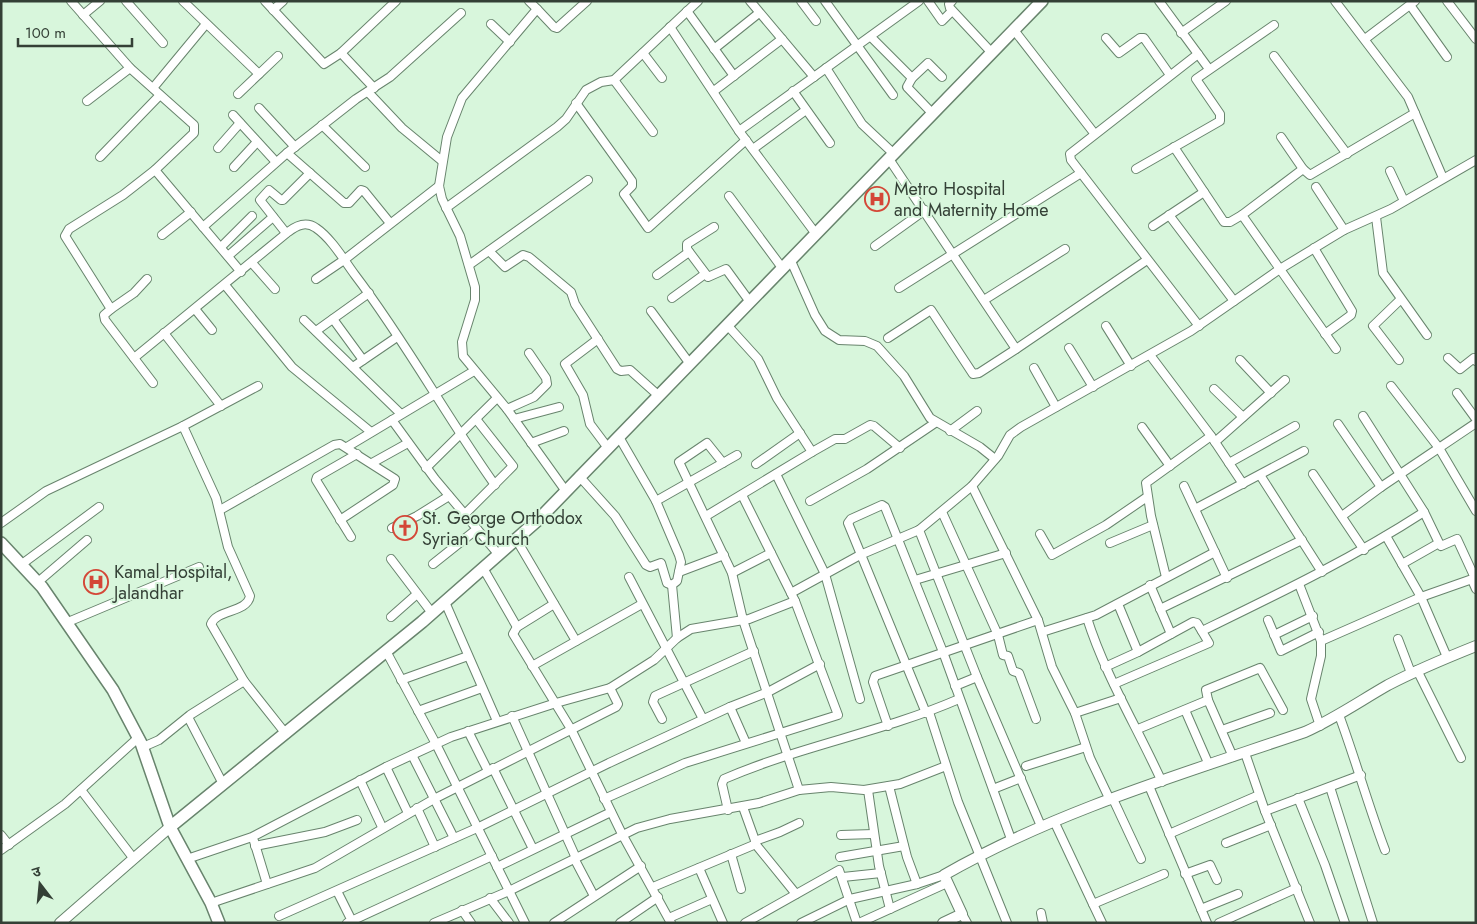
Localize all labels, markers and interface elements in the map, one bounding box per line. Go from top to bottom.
scale bar [18,15,131,47]
text: 100 m [25,22,66,44]
place label: Metro Hospital and Maternity Home [894,176,1049,223]
hospital icon: Metro Hospital and Maternity Home [864,186,890,212]
place label: St. George Orthodox Syrian Church [422,505,583,552]
church icon: St. George Orthodox Syrian Church [392,515,418,541]
place label: Kamal Hospital, Jalandhar [112,559,233,606]
hospital icon: Kamal Hospital, Jalandhar [83,569,109,595]
north arrow [15,859,65,909]
text: उ [30,861,44,882]

